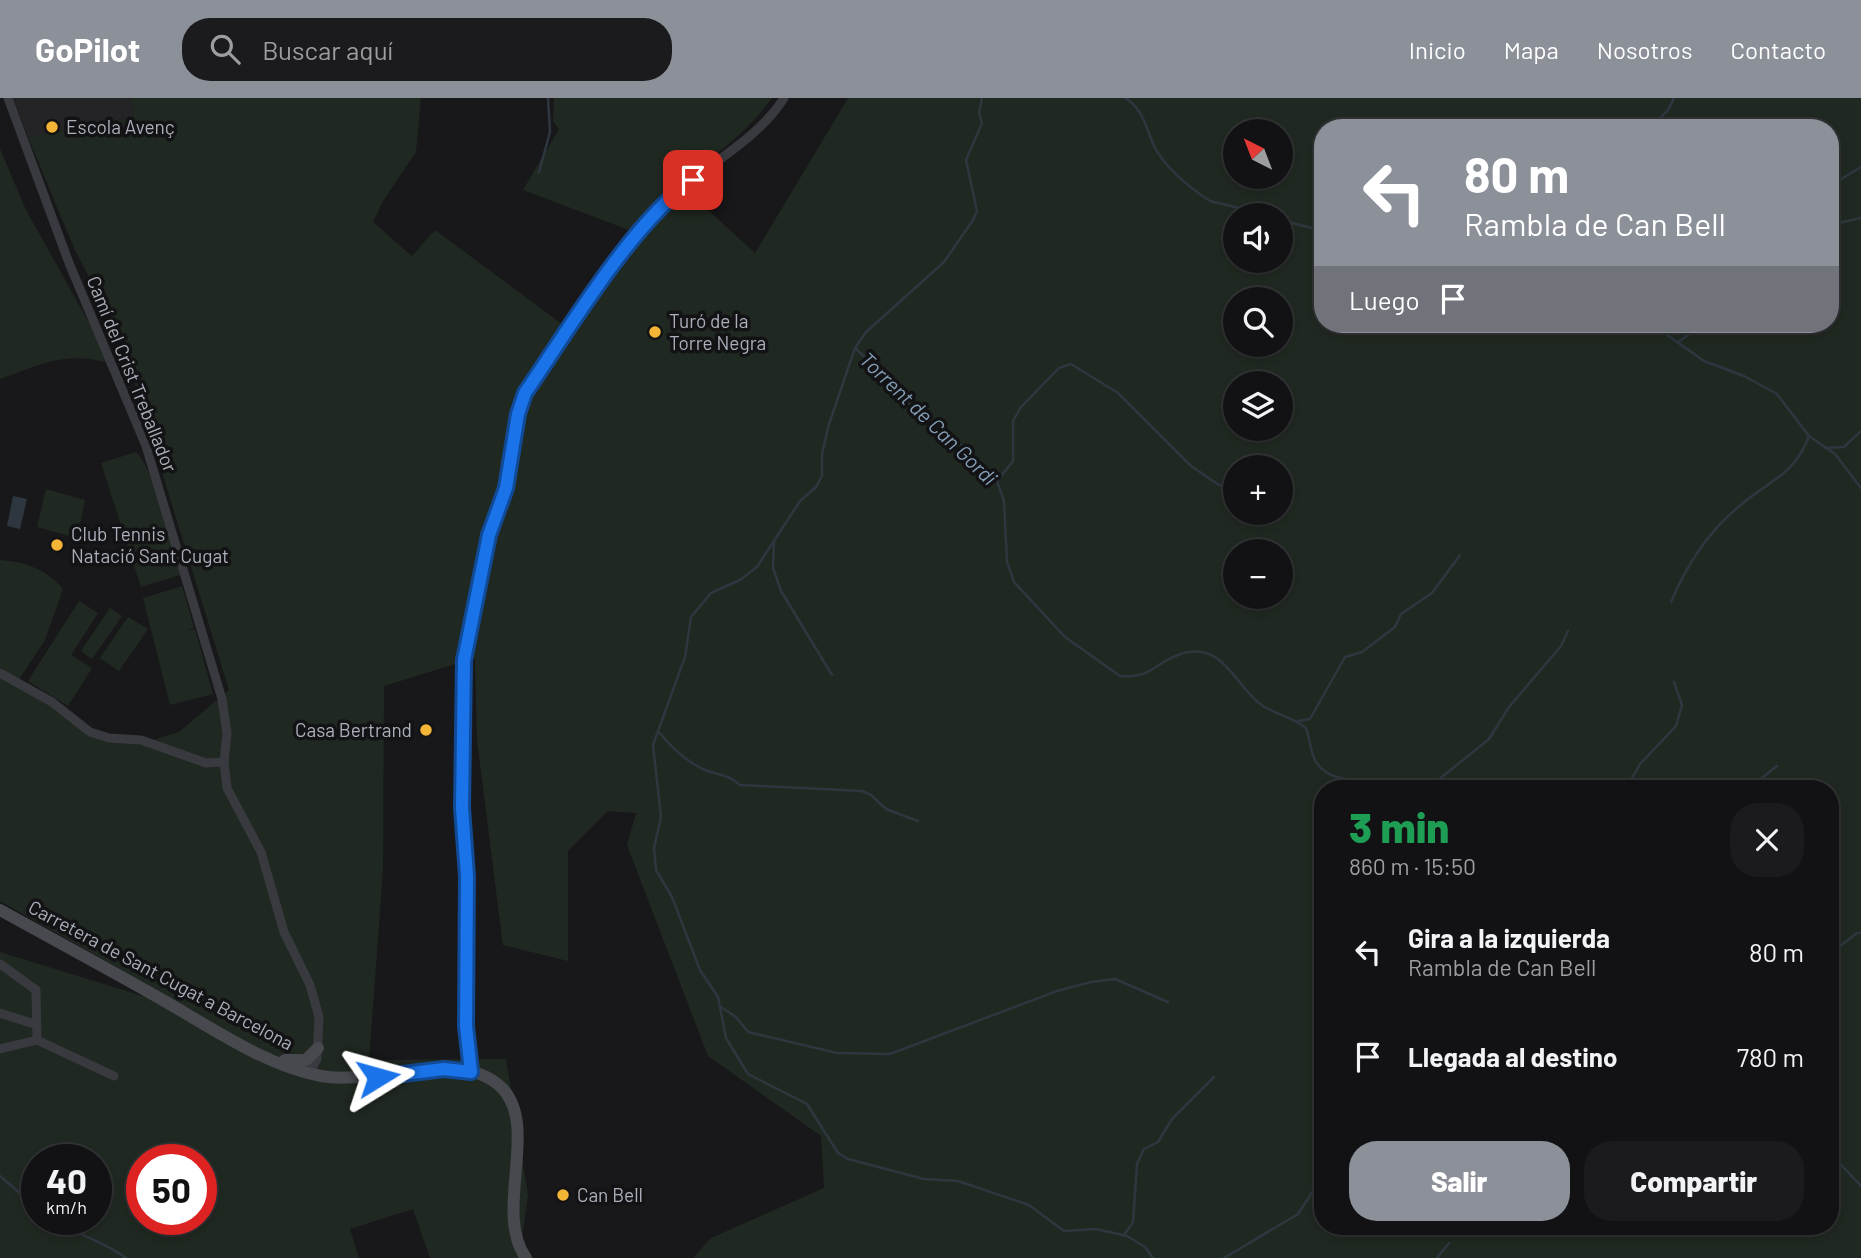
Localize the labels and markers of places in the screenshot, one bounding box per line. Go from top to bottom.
place label: Escola Avenç [66,115,175,138]
marker: Escola Avenç [44,119,60,135]
pin [663,150,723,210]
place label: Turó de la Torre Negra [669,309,766,354]
marker: Turó de la Torre Negra [647,324,663,340]
place label: Club Tennis Natació Sant Cugat [71,522,229,567]
marker: Club Tennis Natació Sant Cugat [49,537,65,553]
place label: Casa Bertrand [295,718,412,741]
marker: Casa Bertrand [418,722,434,738]
place label: Can Bell [577,1183,643,1206]
marker: Can Bell [555,1187,571,1203]

